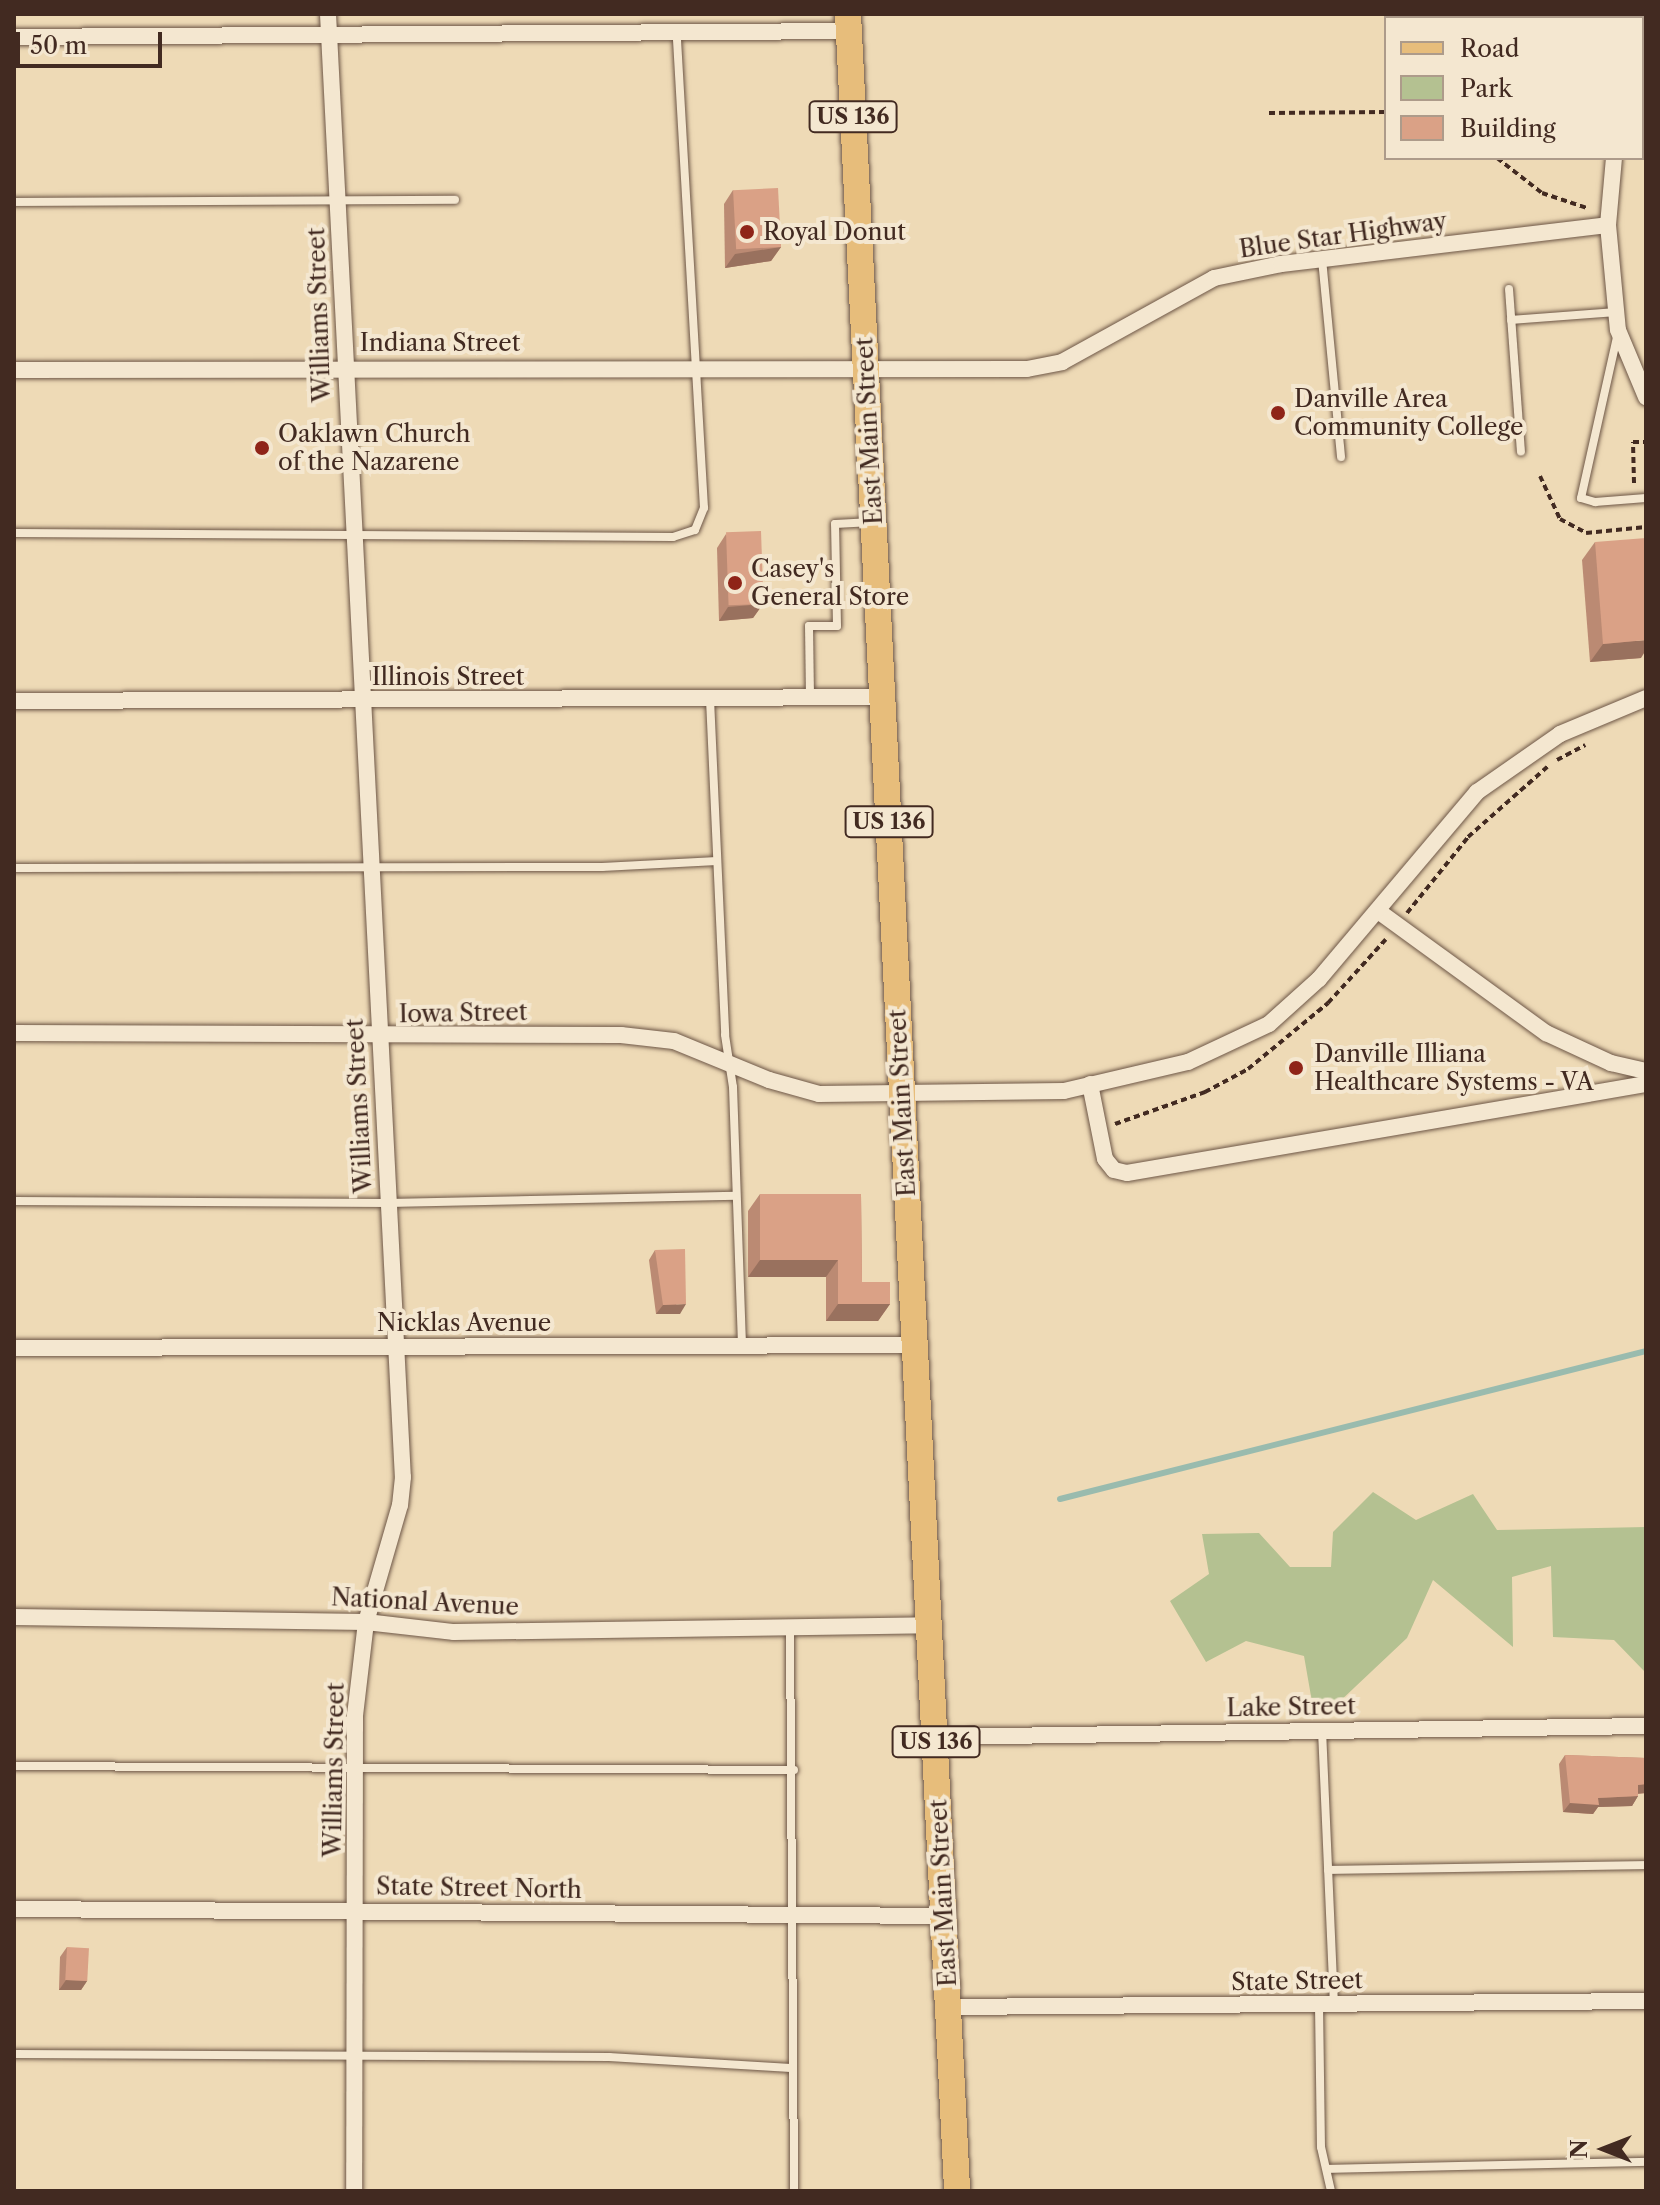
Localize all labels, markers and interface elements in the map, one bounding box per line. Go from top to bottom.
scale bar [20,16,166,66]
legend [1384,16,1644,160]
text: 50 m [30,31,87,60]
text: Road [1460,34,1519,63]
text: Park [1460,74,1512,103]
road number: US 136 [807,99,899,135]
text: Building [1460,114,1556,143]
street label: Blue Star Highway [1237,206,1449,264]
place label: Royal Donut [763,218,906,246]
marker: Royal Donut [738,223,756,241]
street label: Williams Street [302,227,336,403]
street label: Indiana Street [360,329,520,357]
street label: East Main Street [850,336,888,526]
place label: Danville Area Community College [1294,385,1524,441]
marker: Danville Area Community College [1269,404,1287,422]
place label: Oaklawn Church of the Nazarene [278,420,471,476]
marker: Oaklawn Church of the Nazarene [253,439,271,457]
place label: Casey's General Store [751,555,909,611]
marker: Casey's General Store [726,574,744,592]
street label: Illinois Street [372,663,524,691]
road number: US 136 [843,804,935,840]
street label: Iowa Street [398,997,528,1029]
street label: East Main Street [883,1008,921,1198]
street label: Williams Street [340,1018,378,1194]
place label: Danville Illiana Healthcare Systems - VA [1314,1040,1595,1096]
marker: Danville Illiana Healthcare Systems - VA [1285,1057,1307,1079]
street label: Nicklas Avenue [376,1309,552,1337]
street label: National Avenue [330,1583,520,1621]
street label: Williams Street [318,1682,350,1858]
street label: Lake Street [1226,1691,1356,1723]
road number: US 136 [890,1724,982,1760]
street label: East Main Street [924,1798,962,1988]
street label: State Street North [376,1872,582,1904]
street label: State Street [1231,1965,1363,1997]
north arrow [1564,2109,1644,2189]
text: N [1566,2139,1593,2159]

